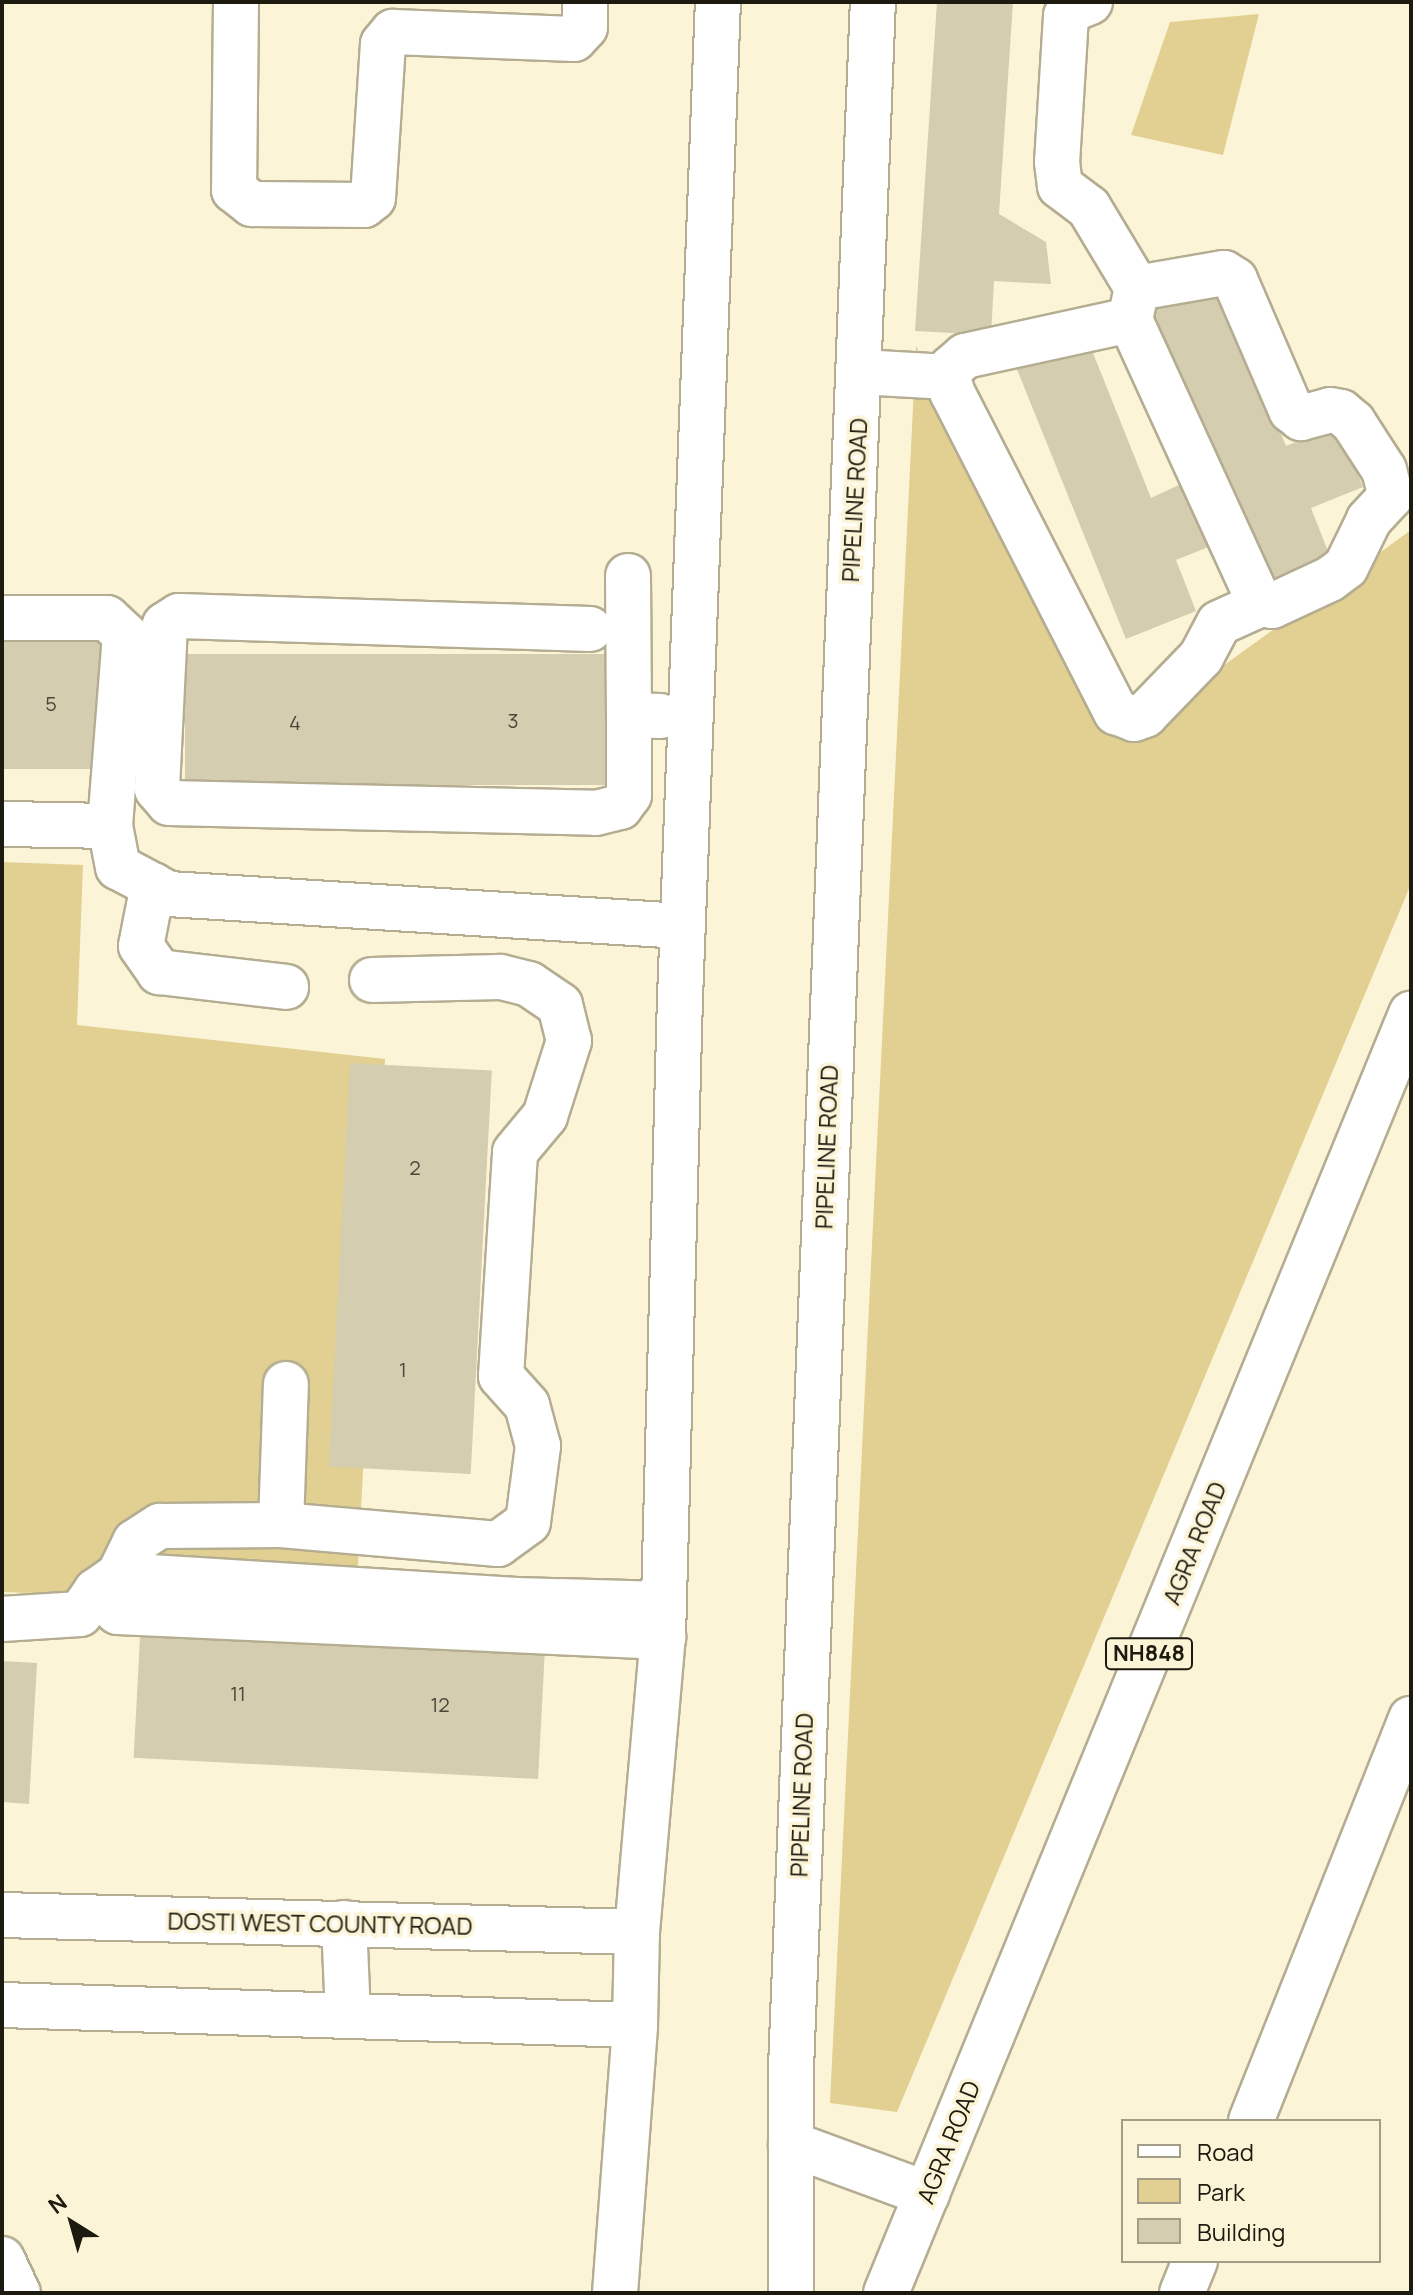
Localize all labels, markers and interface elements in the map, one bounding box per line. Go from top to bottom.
street label: PIPELINE ROAD [835,417,873,583]
house number: 5 [45,691,57,715]
house number: 3 [507,708,519,732]
house number: 4 [289,710,301,734]
street label: PIPELINE ROAD [809,1064,843,1230]
house number: 2 [409,1155,421,1179]
house number: 1 [399,1357,407,1381]
street label: AGRA ROAD [1156,1477,1232,1609]
road number: NH848 [1103,1636,1195,1672]
house number: 11 [230,1681,246,1705]
house number: 12 [430,1692,450,1716]
street label: PIPELINE ROAD [784,1712,818,1878]
street label: DOSTI WEST COUNTY ROAD [166,1906,474,1940]
street label: AGRA ROAD [910,2076,986,2208]
legend [1121,2119,1381,2263]
text: Road [1197,2135,1254,2168]
text: Park [1197,2175,1245,2208]
north arrow [32,2183,112,2263]
text: N [42,2187,73,2221]
text: Building [1197,2215,1285,2248]

